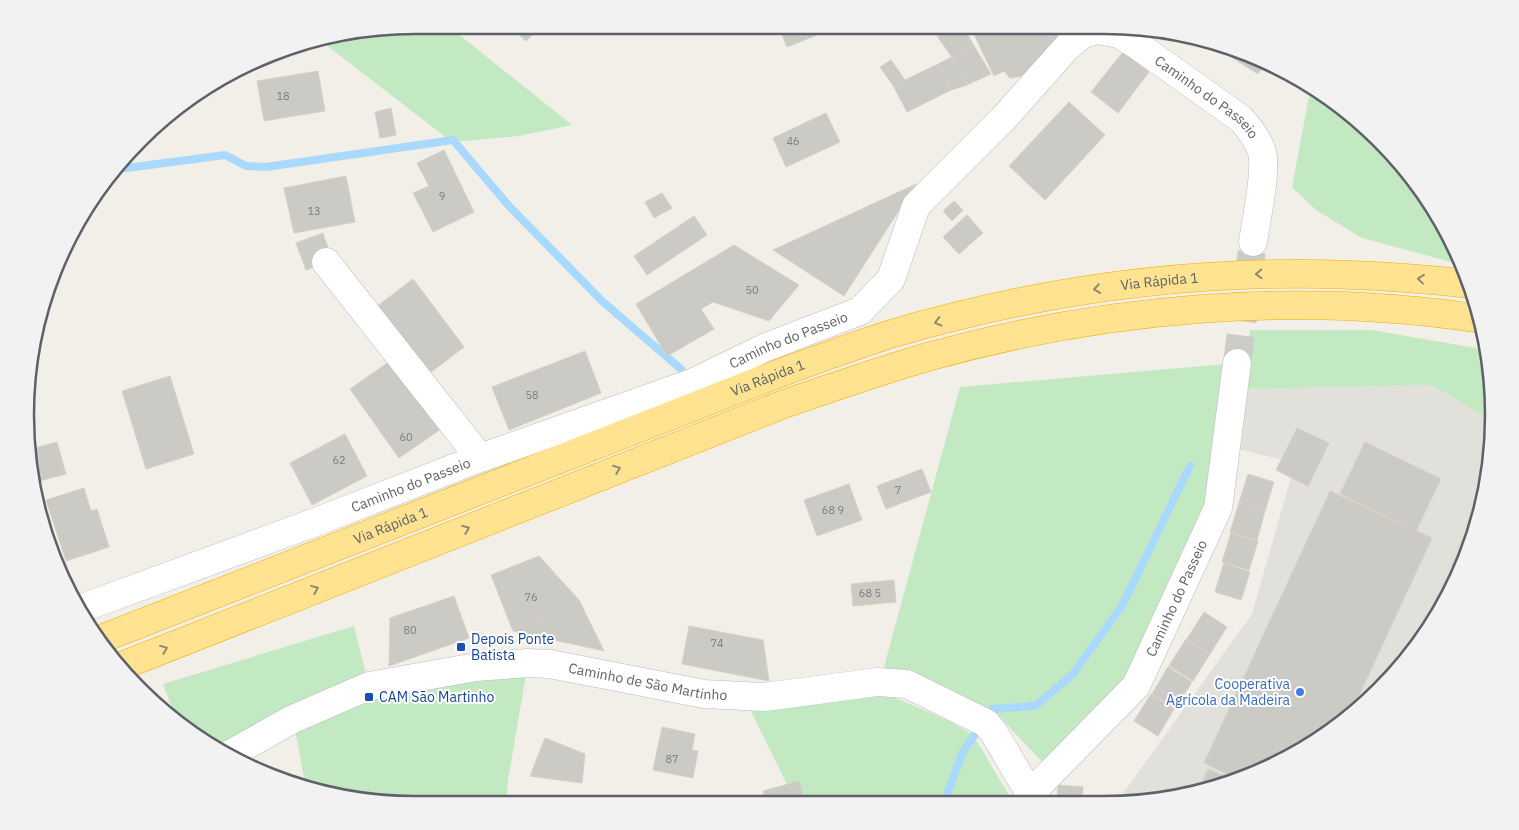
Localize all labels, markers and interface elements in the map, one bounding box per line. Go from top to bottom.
street label: Caminho do Passeio [1151,51,1263,142]
house number: 18 [276,89,290,103]
house number: 46 [786,134,800,148]
house number: 9 [439,189,445,203]
house number: 13 [307,204,321,218]
street label: Via Rápida 1 [1120,269,1199,294]
one-way arrow [1255,269,1263,280]
one-way arrow [1417,274,1425,285]
house number: 50 [745,283,759,297]
one-way arrow [1093,283,1101,294]
street label: Caminho do Passeio [726,308,850,373]
one-way arrow [934,316,942,326]
street label: Via Rápida 1 [728,356,807,400]
house number: 58 [525,388,539,402]
house number: 60 [399,430,413,444]
house number: 62 [332,453,346,467]
street label: Caminho do Passeio [348,454,473,516]
one-way arrow [612,465,621,476]
house number: 7 [895,483,901,497]
street label: Via Rápida 1 [351,503,430,548]
house number: 68 9 [822,503,844,517]
one-way arrow [461,525,470,536]
street label: Caminho do Passeio [1142,537,1211,660]
one-way arrow [310,585,319,596]
house number: 68 5 [859,586,881,600]
house number: 76 [524,590,538,604]
house number: 80 [403,623,417,637]
place label: Depois Ponte Batista [471,630,555,664]
house number: 74 [710,636,724,650]
marker: Depois Ponte Batista [455,641,467,653]
one-way arrow [159,645,168,656]
street label: Caminho de São Martinho [567,659,728,704]
place label: Cooperativa Agrícola da Madeira [1166,675,1291,709]
marker: Cooperativa Agrícola da Madeira [1294,686,1306,698]
place label: CAM São Martinho [379,688,494,706]
marker: CAM São Martinho [363,691,375,703]
house number: 87 [665,752,679,766]

